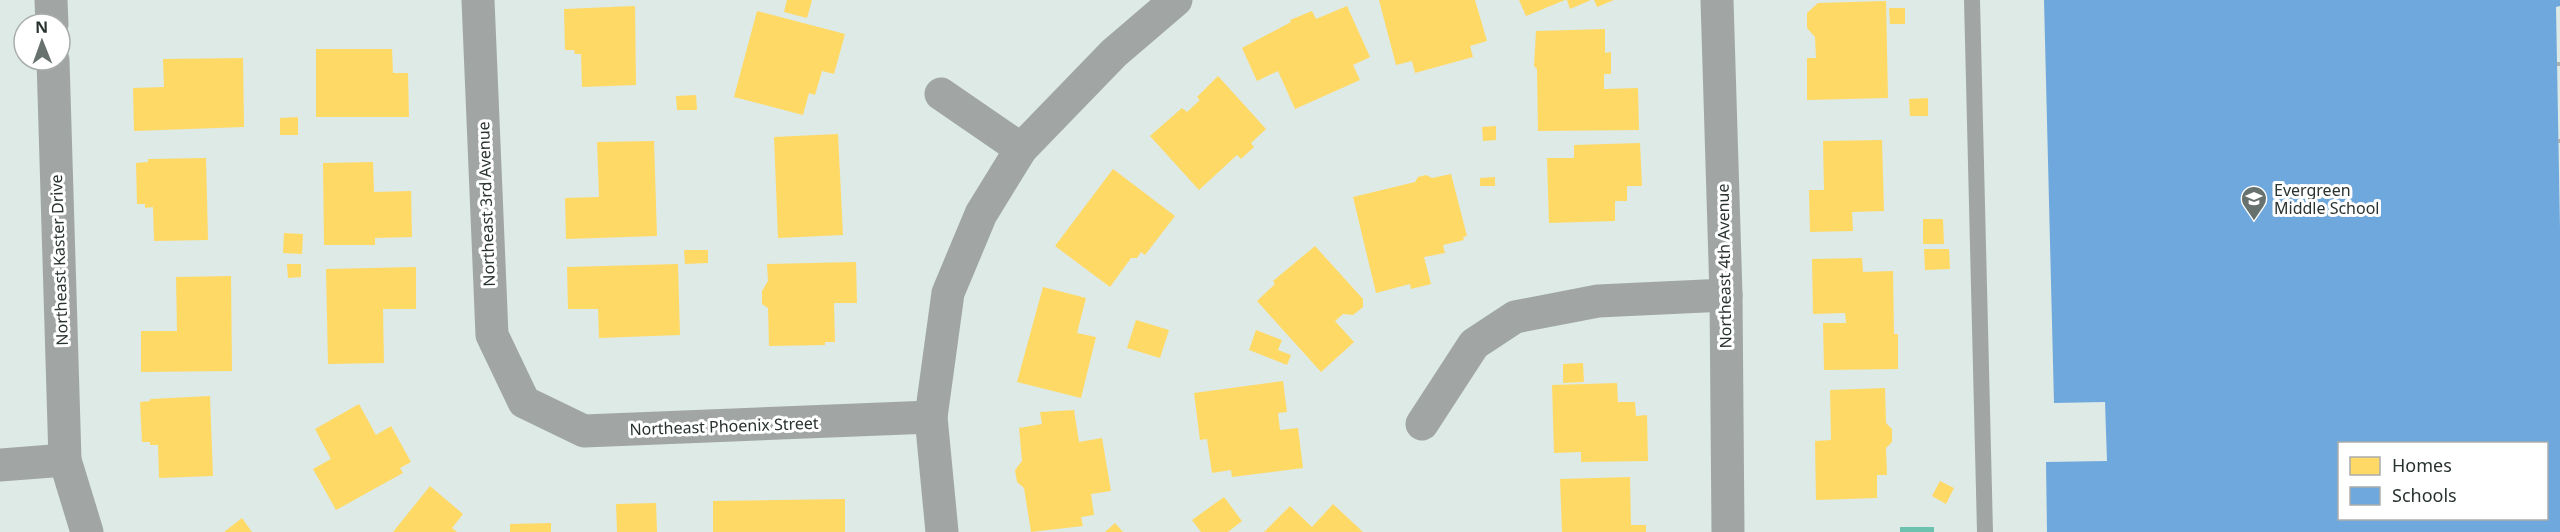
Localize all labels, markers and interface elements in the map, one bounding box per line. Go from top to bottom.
north arrow [12,12,72,72]
text: N [35,16,48,38]
street label: Northeast 3rd Avenue [472,121,500,287]
street label: Northeast Kaster Drive [45,174,73,346]
place label: Evergreen Middle School [2274,179,2379,219]
street label: Northeast 4th Avenue [1712,183,1736,349]
school or university icon: Evergreen Middle School [2239,184,2269,222]
street label: Northeast Phoenix Street [629,412,819,440]
legend [2338,442,2548,520]
text: Homes [2392,453,2452,477]
text: Schools [2392,483,2457,507]

